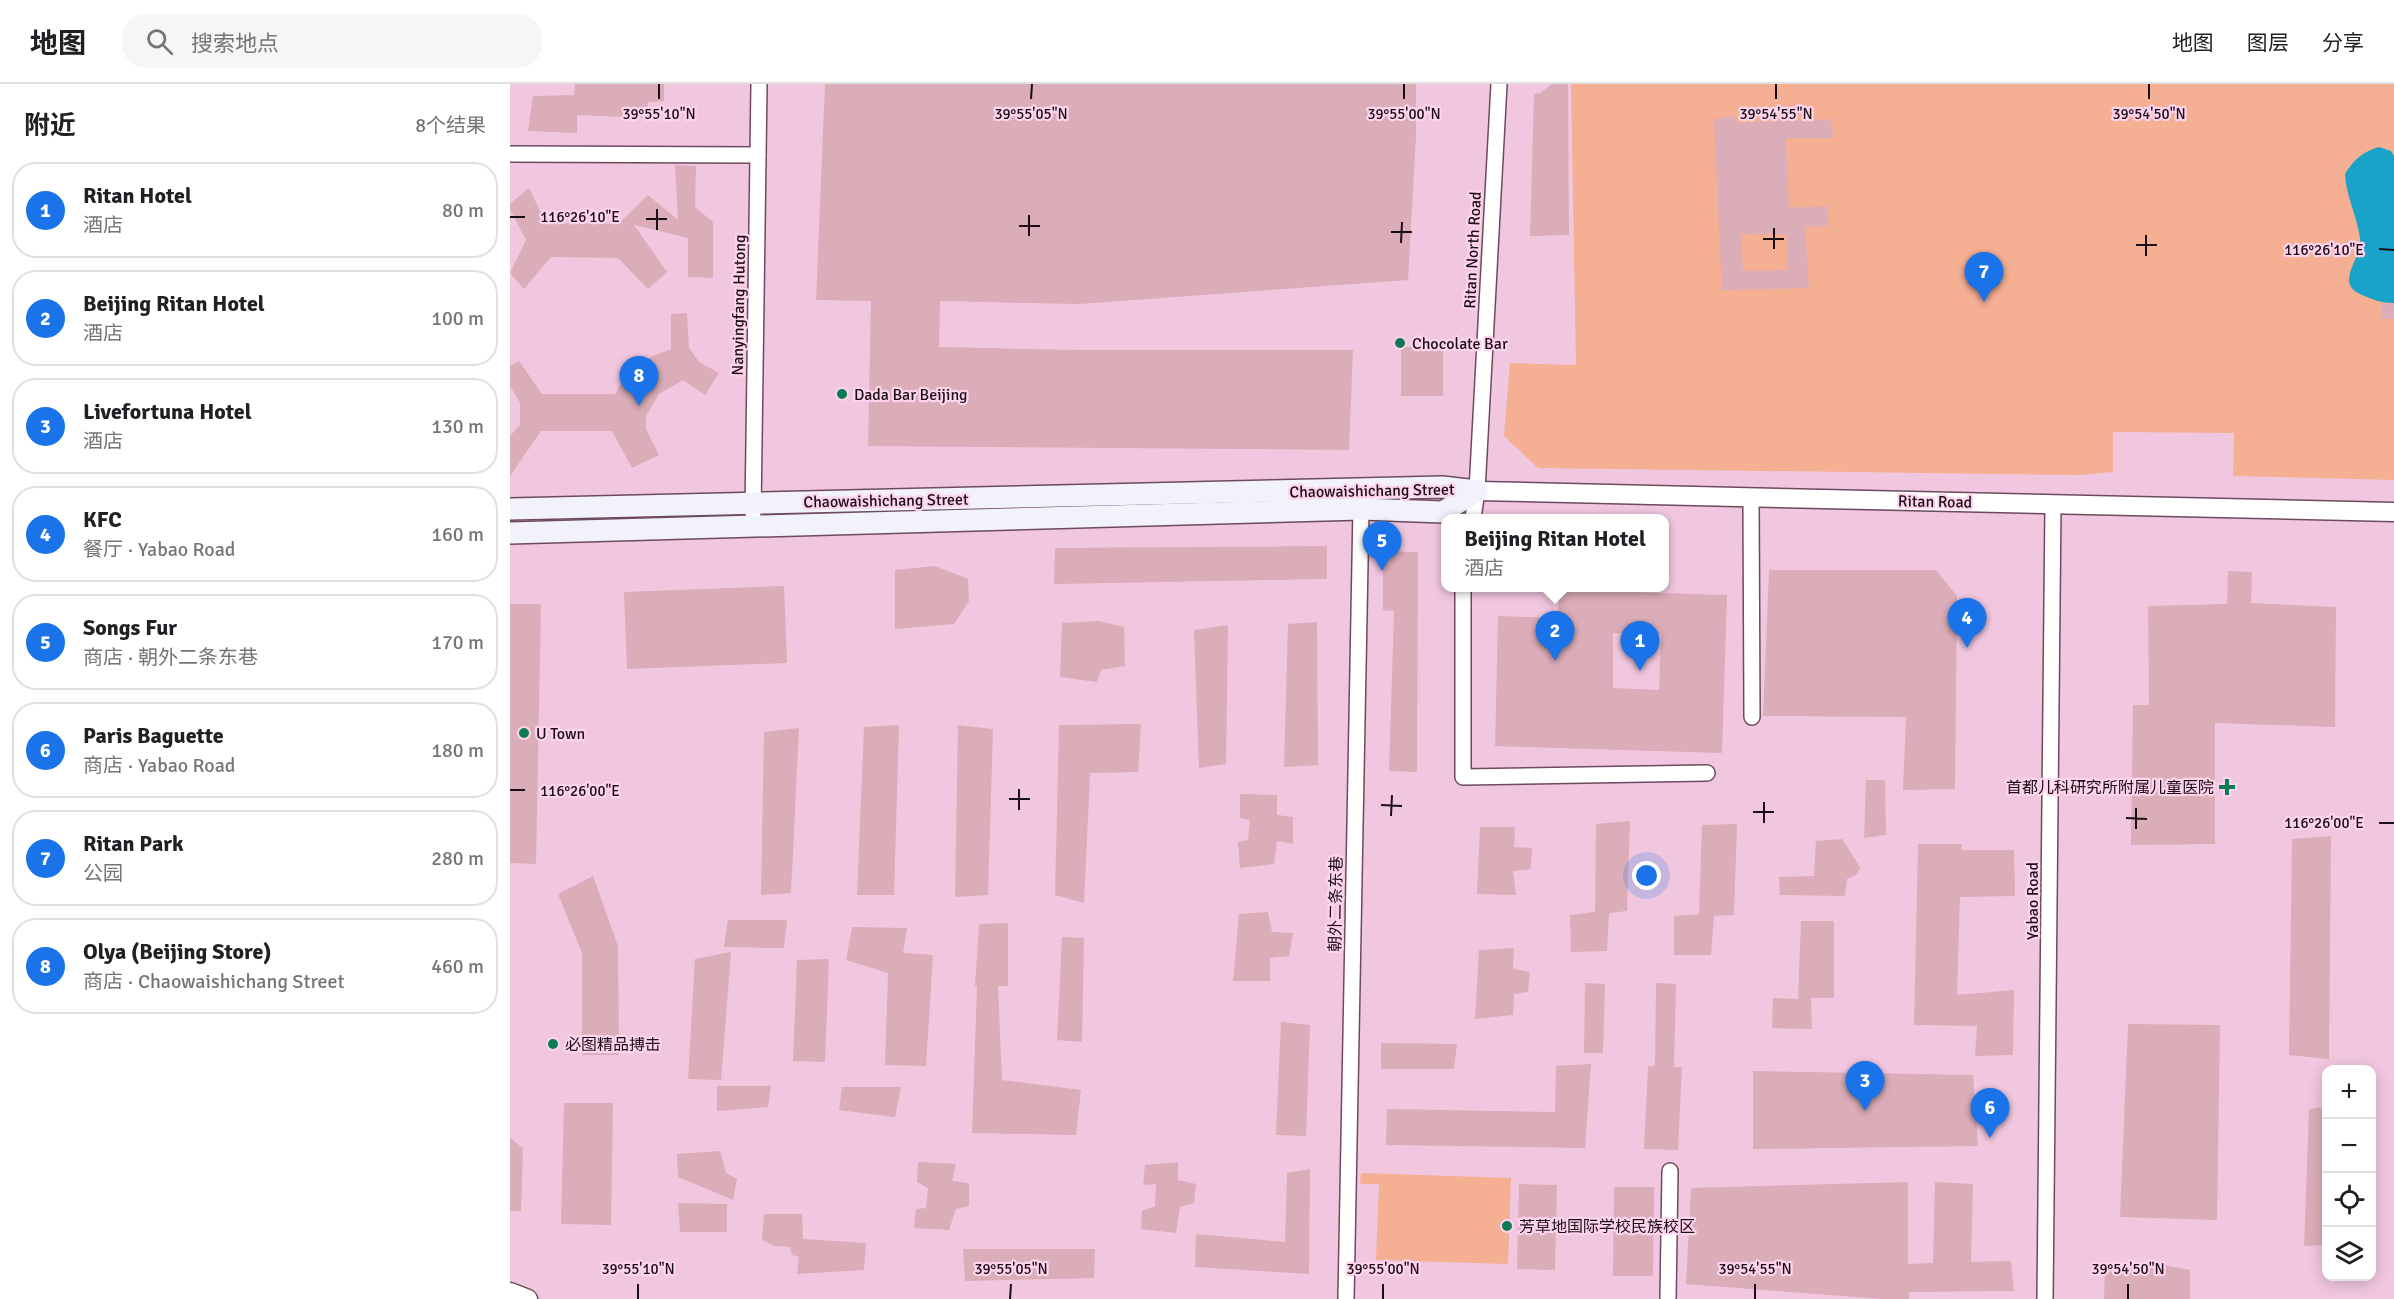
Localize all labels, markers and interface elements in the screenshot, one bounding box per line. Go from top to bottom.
search box [122,14,542,68]
icon: search [143,25,176,58]
text: 地图 [30,27,86,61]
text: 搜索地点 [191,30,279,57]
text: 地图 [2172,30,2214,56]
text: 图层 [2247,30,2289,56]
text: 分享 [2322,30,2364,56]
text: 39°55'10"N [622,105,696,123]
text: 39°55'05"N [994,105,1068,123]
text: 39°55'00"N [1367,105,1441,123]
text: 39°54'55"N [1739,105,1813,123]
text: 39°54'50"N [2112,105,2186,123]
text: 附近 [24,110,76,142]
text: 8个结果 [415,113,486,138]
text: Ritan Hotel [83,182,192,209]
street label: Ritan North Road [1460,191,1486,309]
text: 1 [40,198,51,223]
text: 80 m [442,198,484,223]
text: 116°26'10"E [540,208,620,226]
text: 酒店 [83,213,123,238]
street label: Nanyingfang Hutong [728,234,750,376]
text: 116°26'10"E [2284,241,2364,259]
pin: 7 [1964,252,2004,302]
text: Beijing Ritan Hotel [83,290,265,317]
text: 2 [40,306,51,331]
text: 100 m [431,306,484,331]
text: 酒店 [83,321,123,346]
place label: Chocolate Bar [1412,334,1508,354]
marker: Chocolate Bar [1393,336,1407,350]
pin: 8 [620,356,658,406]
place label: Dada Bar Beijing [854,385,968,405]
marker: Dada Bar Beijing [835,387,849,401]
text: Livefortuna Hotel [83,398,252,425]
text: 3 [40,414,51,439]
text: 130 m [431,414,484,439]
text: 酒店 [83,429,123,454]
street label: Chaowaishichang Street [1289,480,1455,502]
street label: Chaowaishichang Street [803,490,969,512]
street label: Ritan Road [1898,491,1972,513]
text: KFC [83,506,122,533]
popup [1441,514,1669,592]
text: 4 [40,522,51,547]
text: 160 m [431,522,484,547]
pin: 5 [1362,522,1402,571]
text: Beijing Ritan Hotel [1464,525,1646,552]
text: 餐厅 · Yabao Road [83,537,235,562]
text: 酒店 [1464,556,1504,581]
pin: 4 [1948,598,1986,648]
pin: 2 [1536,612,1574,661]
text: Songs Fur [83,614,177,641]
pin: 1 [1620,622,1660,671]
text: 5 [40,630,51,655]
text: 170 m [431,630,484,655]
text: 商店 · 朝外二条东巷 [83,645,258,670]
text: Paris Baguette [83,722,224,749]
place label: U Town [536,724,585,744]
marker: U Town [517,726,531,740]
text: 6 [40,738,51,763]
text: 180 m [431,738,484,763]
text: 商店 · Yabao Road [83,753,235,778]
place label: 首都儿科研究所附属儿童医院 [2006,778,2214,798]
marker: 首都儿科研究所附属儿童医院 [2218,778,2236,796]
text: 116°26'00"E [540,782,620,800]
text: 116°26'00"E [2284,814,2364,832]
text: Ritan Park [83,830,183,857]
text: 7 [40,846,51,871]
text: 280 m [431,846,484,871]
street label: 朝外二条东巷 [1325,856,1347,952]
text: 公园 [83,861,123,886]
your location [1632,861,1661,890]
street label: Yabao Road [2023,862,2043,940]
text: Olya (Beijing Store) [83,938,272,965]
text: 8 [40,954,51,979]
text: 460 m [431,954,484,979]
text: 商店 · Chaowaishichang Street [83,969,344,994]
place label: 必图精品搏击 [565,1035,661,1055]
marker: 必图精品搏击 [546,1037,560,1051]
pin: 3 [1846,1062,1884,1111]
map controls [2322,1065,2376,1281]
button: + [2322,1065,2376,1119]
pin: 6 [1970,1088,2010,1138]
button: − [2322,1119,2376,1173]
button: locate [2322,1173,2376,1227]
place label: 芳草地国际学校民族校区 [1519,1217,1695,1237]
marker: 芳草地国际学校民族校区 [1500,1219,1514,1233]
button: layers [2322,1227,2376,1281]
text: 39°55'10"N [601,1260,675,1278]
text: 39°55'05"N [974,1260,1048,1278]
text: 39°55'00"N [1346,1260,1420,1278]
text: 39°54'55"N [1718,1260,1792,1278]
text: 39°54'50"N [2091,1260,2165,1278]

